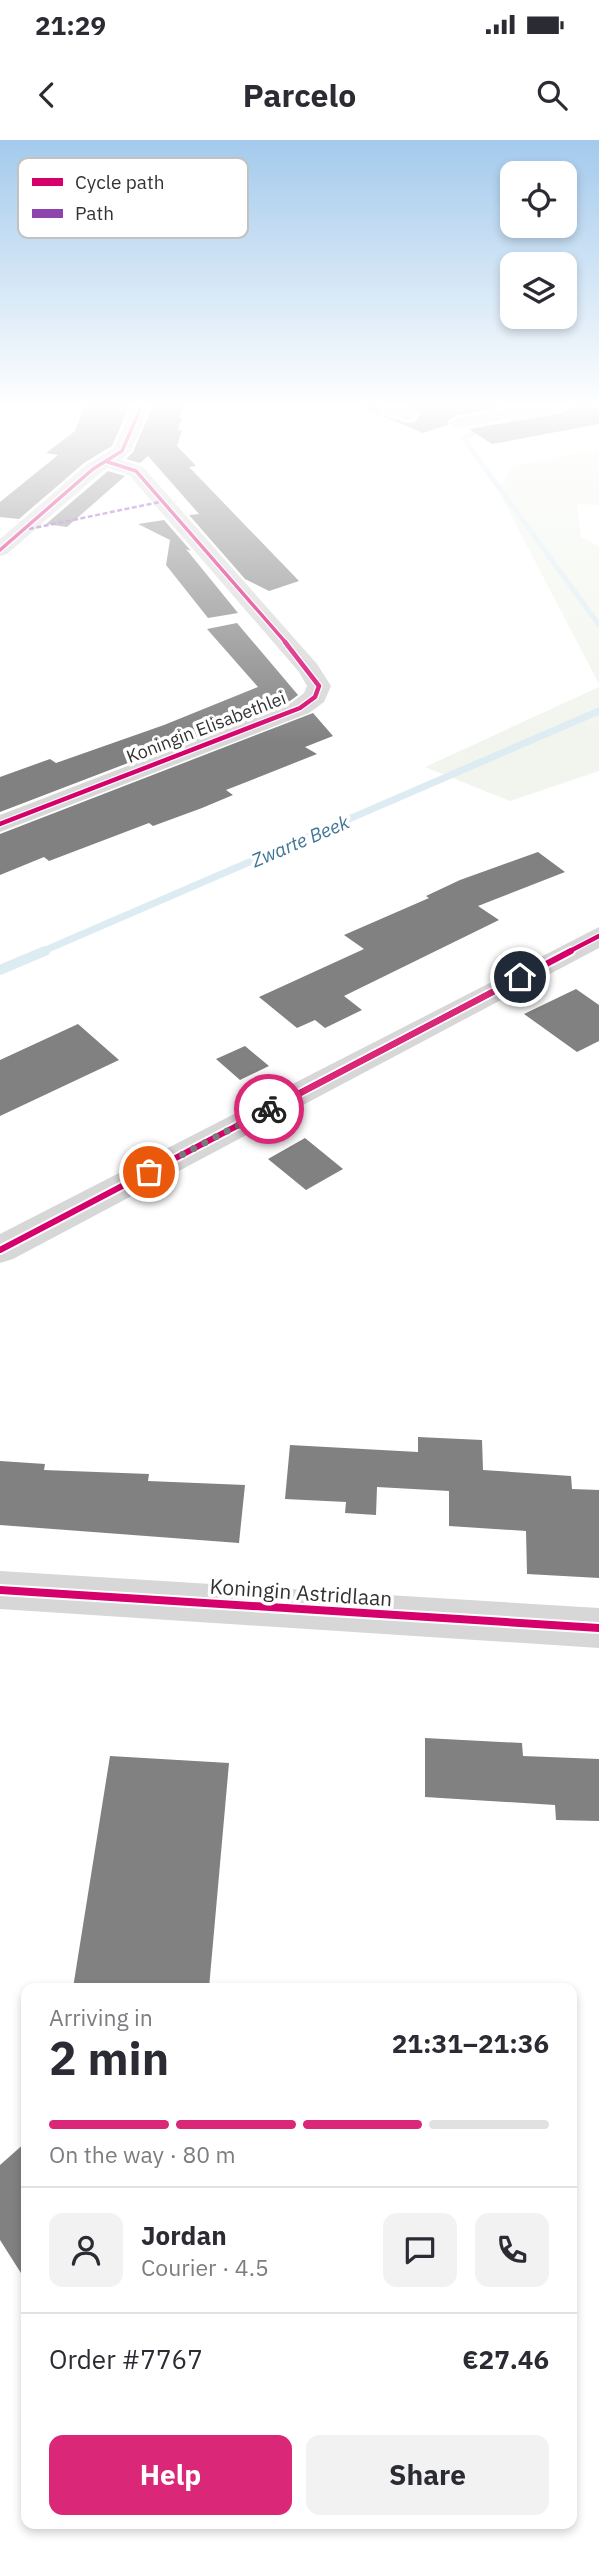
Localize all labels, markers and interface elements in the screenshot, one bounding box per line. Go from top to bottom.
text: 21:29 [35,8,106,42]
text: Parcelo [243,74,356,116]
icon: back [28,76,66,114]
icon: search [533,76,571,114]
legend [18,158,248,238]
map controls [500,161,577,329]
button: locate [500,161,577,238]
text: Cycle path [75,170,164,194]
text: Path [75,201,114,225]
button: layers [500,252,577,329]
street label: Koningin Elisabethlei [123,686,289,768]
water label: Zwarte Beek [247,809,354,873]
pin [490,947,550,1007]
icon: home [501,958,539,996]
courier [234,1074,304,1144]
icon: bike [250,1090,288,1128]
pin [119,1142,179,1202]
icon: bag [130,1153,168,1191]
street label: Koningin Astridlaan [209,1572,393,1612]
text: Arriving in [49,2002,153,2032]
text: 21:31–21:36 [392,2026,549,2060]
text: 2 min [49,2028,169,2088]
text: On the way · 80 m [49,2139,236,2169]
button: person [49,2213,123,2287]
button: chat [383,2213,457,2287]
button: phone [475,2213,549,2287]
text: Jordan [141,2218,227,2252]
text: Courier · 4.5 [141,2252,269,2282]
text: Order #7767 [49,2342,203,2376]
text: €27.46 [462,2342,549,2376]
button: Help [49,2435,292,2515]
button: Share [306,2435,549,2515]

